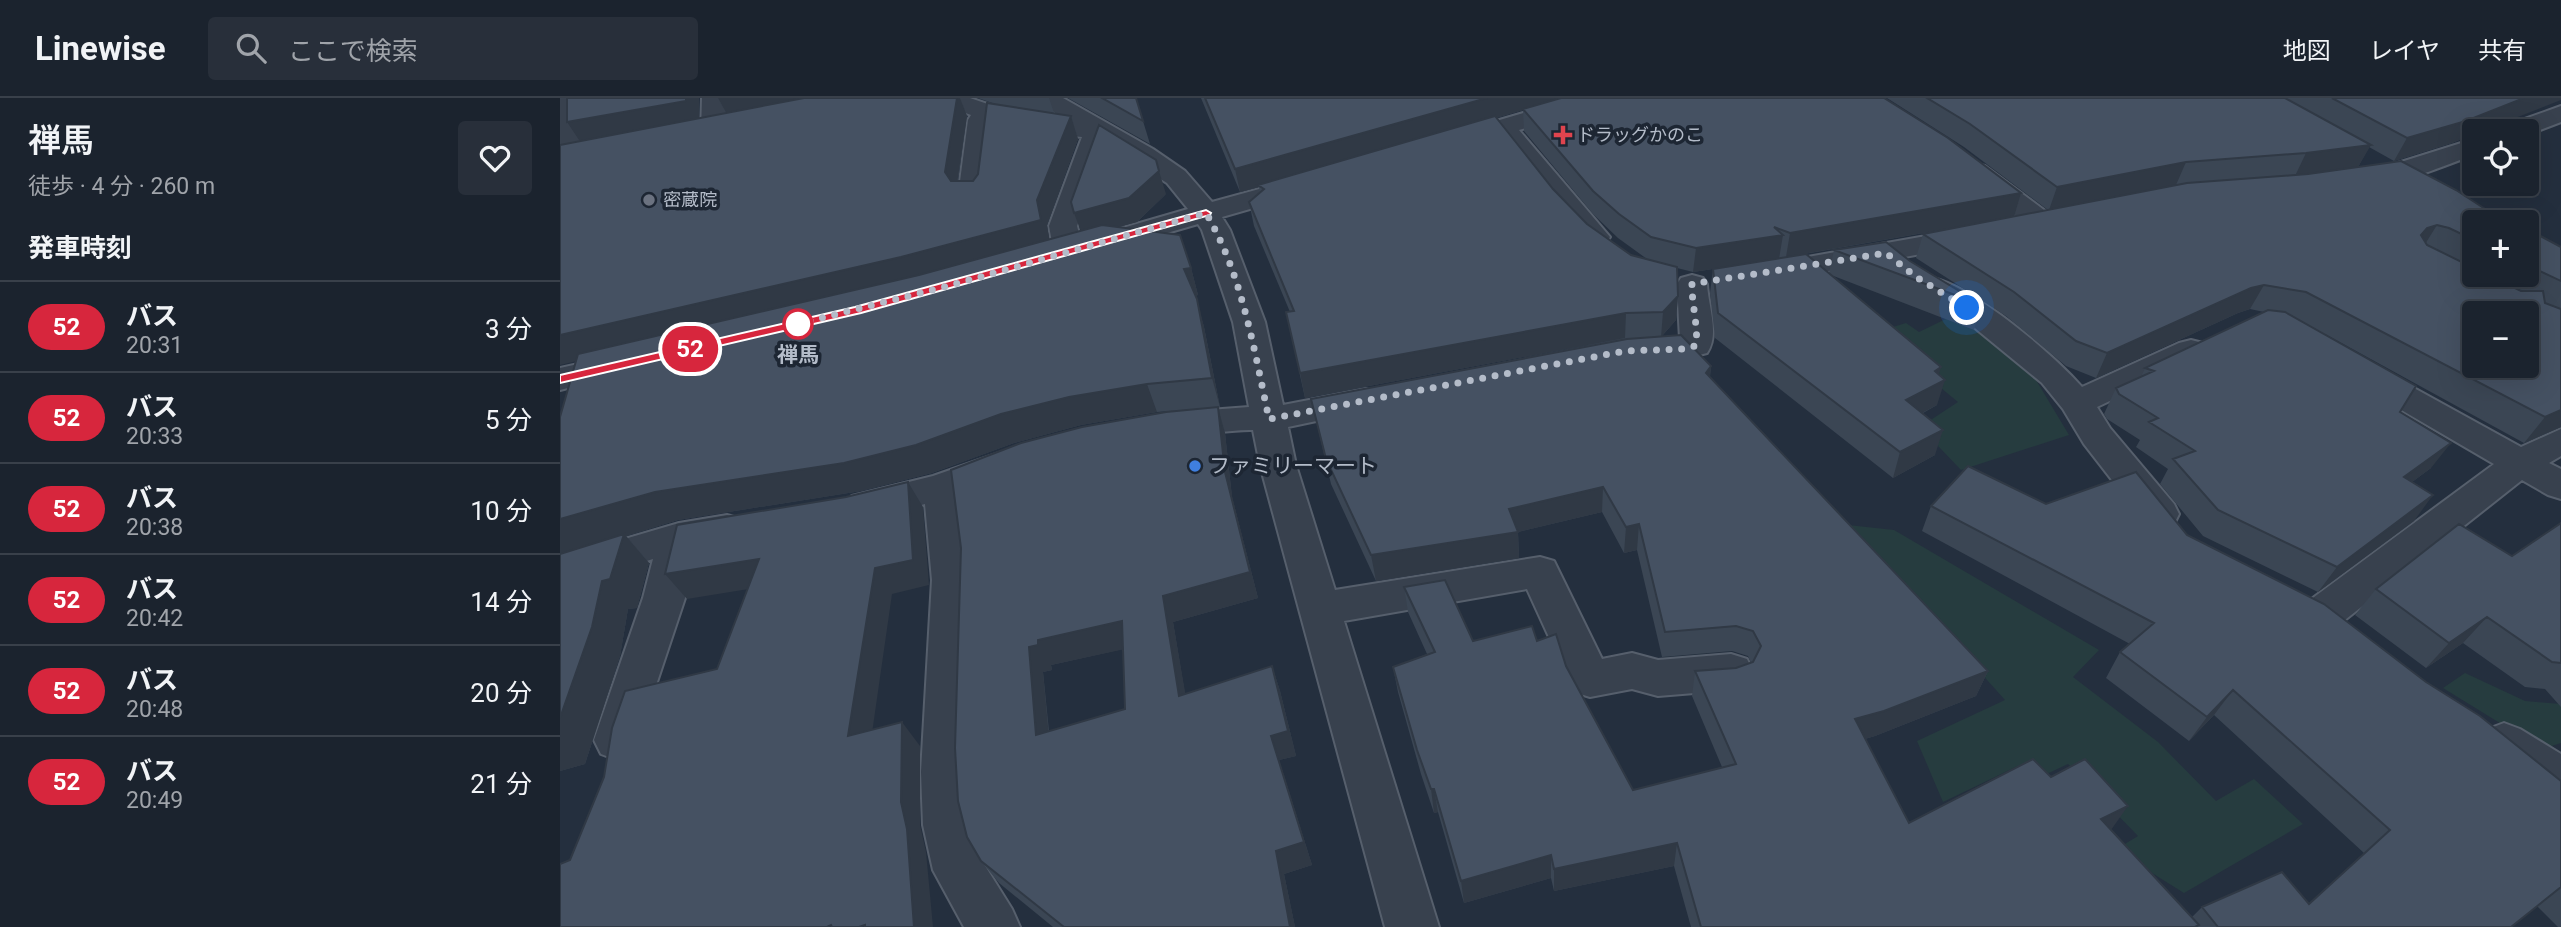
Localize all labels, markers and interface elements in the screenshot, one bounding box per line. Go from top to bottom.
search box [208,17,698,80]
text: Linewise [35,29,166,68]
icon: search [232,29,270,67]
text: ここで検索 [288,36,418,66]
text: 地図 [2283,37,2331,65]
text: レイヤ [2369,37,2440,65]
text: 共有 [2478,37,2526,65]
map controls [2462,119,2539,378]
button: locate [2462,119,2539,196]
text: 禅馬 [28,121,94,160]
button: heart [458,121,532,195]
place label: ドラッグかのこ [1577,124,1703,145]
marker: ドラッグかのこ [1555,127,1571,143]
text: 徒歩 · 4 分 · 260 m [28,173,215,200]
place label: 密蔵院 [663,189,717,210]
marker: 密蔵院 [641,192,657,208]
button: + [2462,210,2539,287]
text: 発車時刻 [28,233,132,263]
your location [1949,290,1984,325]
text: バス [126,301,178,331]
button: − [2462,301,2539,378]
marker: 禅馬 [783,309,813,339]
text: 52 [53,313,80,341]
text: 3 分 [485,314,532,344]
line badge: 52 [659,326,722,372]
text: 20:31 [126,332,183,359]
text: 52 [676,335,704,363]
place label: 禅馬 [777,343,819,367]
text: バス [126,392,178,422]
text: 52 [53,404,80,432]
text: 5 分 [485,405,532,435]
text: 20:33 [126,423,183,450]
place label: ファミリーマート [1209,454,1377,478]
marker: ファミリーマート [1187,458,1203,474]
text: バス [126,483,178,513]
text: 52 [53,495,80,523]
text: 10 分 [470,496,532,526]
text: 20:38 [126,514,183,541]
text: バス [126,574,178,604]
text: 52 [53,586,80,614]
text: 14 分 [470,587,532,617]
text: 20:42 [126,605,183,632]
text: バス [126,665,178,695]
text: 52 [53,677,80,705]
text: 20 分 [470,678,532,708]
text: 20:48 [126,696,183,723]
text: バス [126,756,178,786]
text: 52 [53,768,80,796]
text: 21 分 [470,769,532,799]
text: 20:49 [126,787,183,814]

